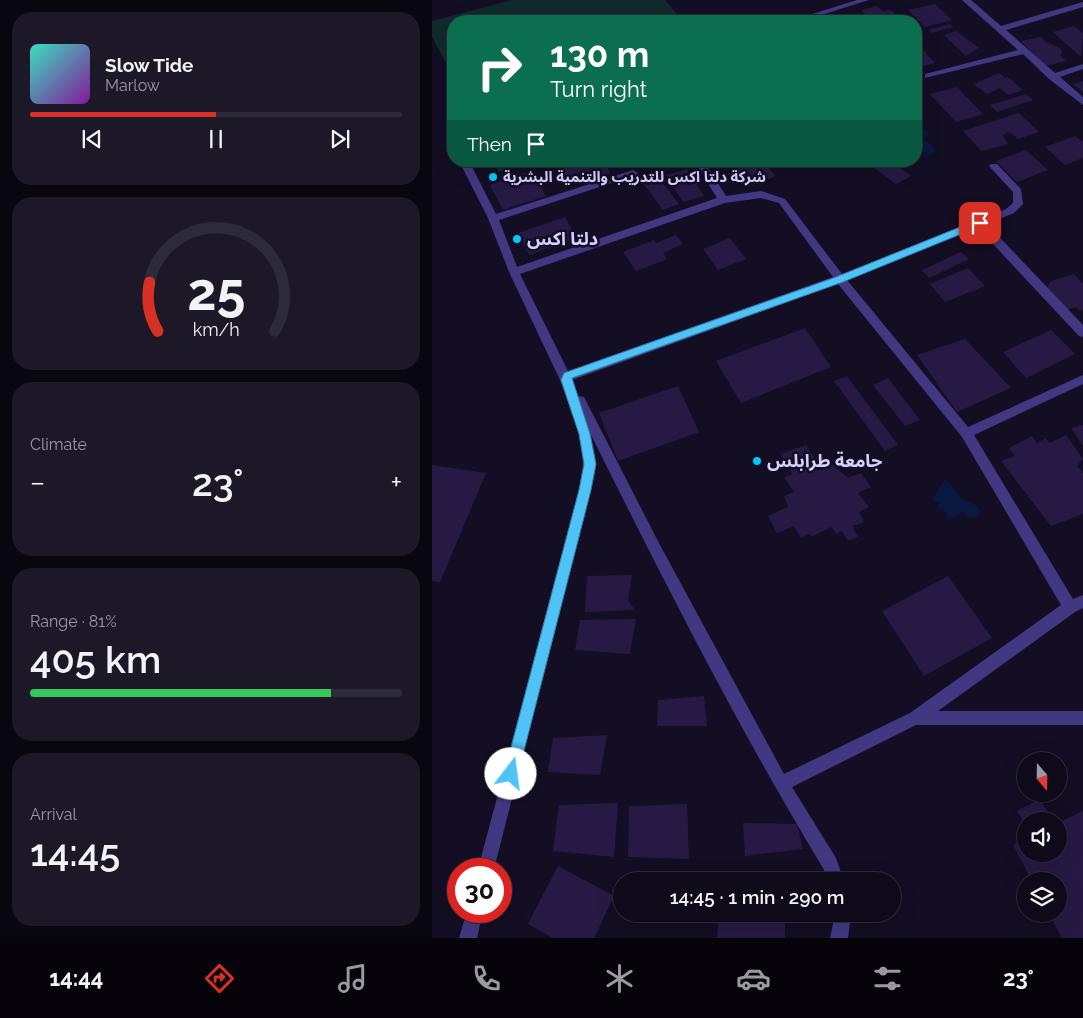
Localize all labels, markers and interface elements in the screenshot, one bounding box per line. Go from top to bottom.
text: 130 m [550,34,649,75]
icon: right [467,35,532,100]
text: Slow Tide [105,54,194,76]
text: Marlow [105,76,160,95]
text: Turn right [550,76,647,102]
icon: previous [78,125,106,153]
icon: pause [202,125,230,153]
icon: next [326,125,354,153]
icon: arrive [522,130,550,158]
text: Then [467,133,512,155]
place label: شركة دلتا اكس للتدريب والتنمية البشرية [503,168,766,186]
marker: شركة دلتا اكس للتدريب والتنمية البشرية [487,171,499,183]
pin [959,202,1001,244]
icon: arrive [966,209,994,237]
place label: دلتا اكس [527,228,598,249]
marker: دلتا اكس [511,233,523,245]
text: 25 [187,261,245,322]
text: km/h [192,319,240,340]
text: Climate [30,435,87,454]
place label: جامعة طرابلس [767,450,882,472]
marker: جامعة طرابلس [751,455,763,467]
text: 23° [192,460,244,505]
text: − [30,466,45,499]
text: + [390,466,402,499]
text: Range · 81% [30,612,117,631]
text: 405 km [30,637,161,682]
position arrow [484,747,536,799]
north arrow [1017,752,1067,802]
map controls [1017,752,1067,922]
text: Arrival [30,805,77,824]
button: sound [1017,812,1067,862]
text: 14:45 [30,830,120,875]
speed limit sign: 30 [447,858,512,923]
button: layers [1017,872,1067,922]
text: 14:45 · 1 min · 290 m [670,886,844,908]
icon: directions [202,961,237,996]
icon: music [335,961,370,996]
icon: phone [469,961,504,996]
icon: climate [602,961,637,996]
icon: car [736,961,771,996]
icon: filters [870,961,905,996]
text: 14:44 [49,965,103,991]
text: 23° [1003,965,1034,991]

